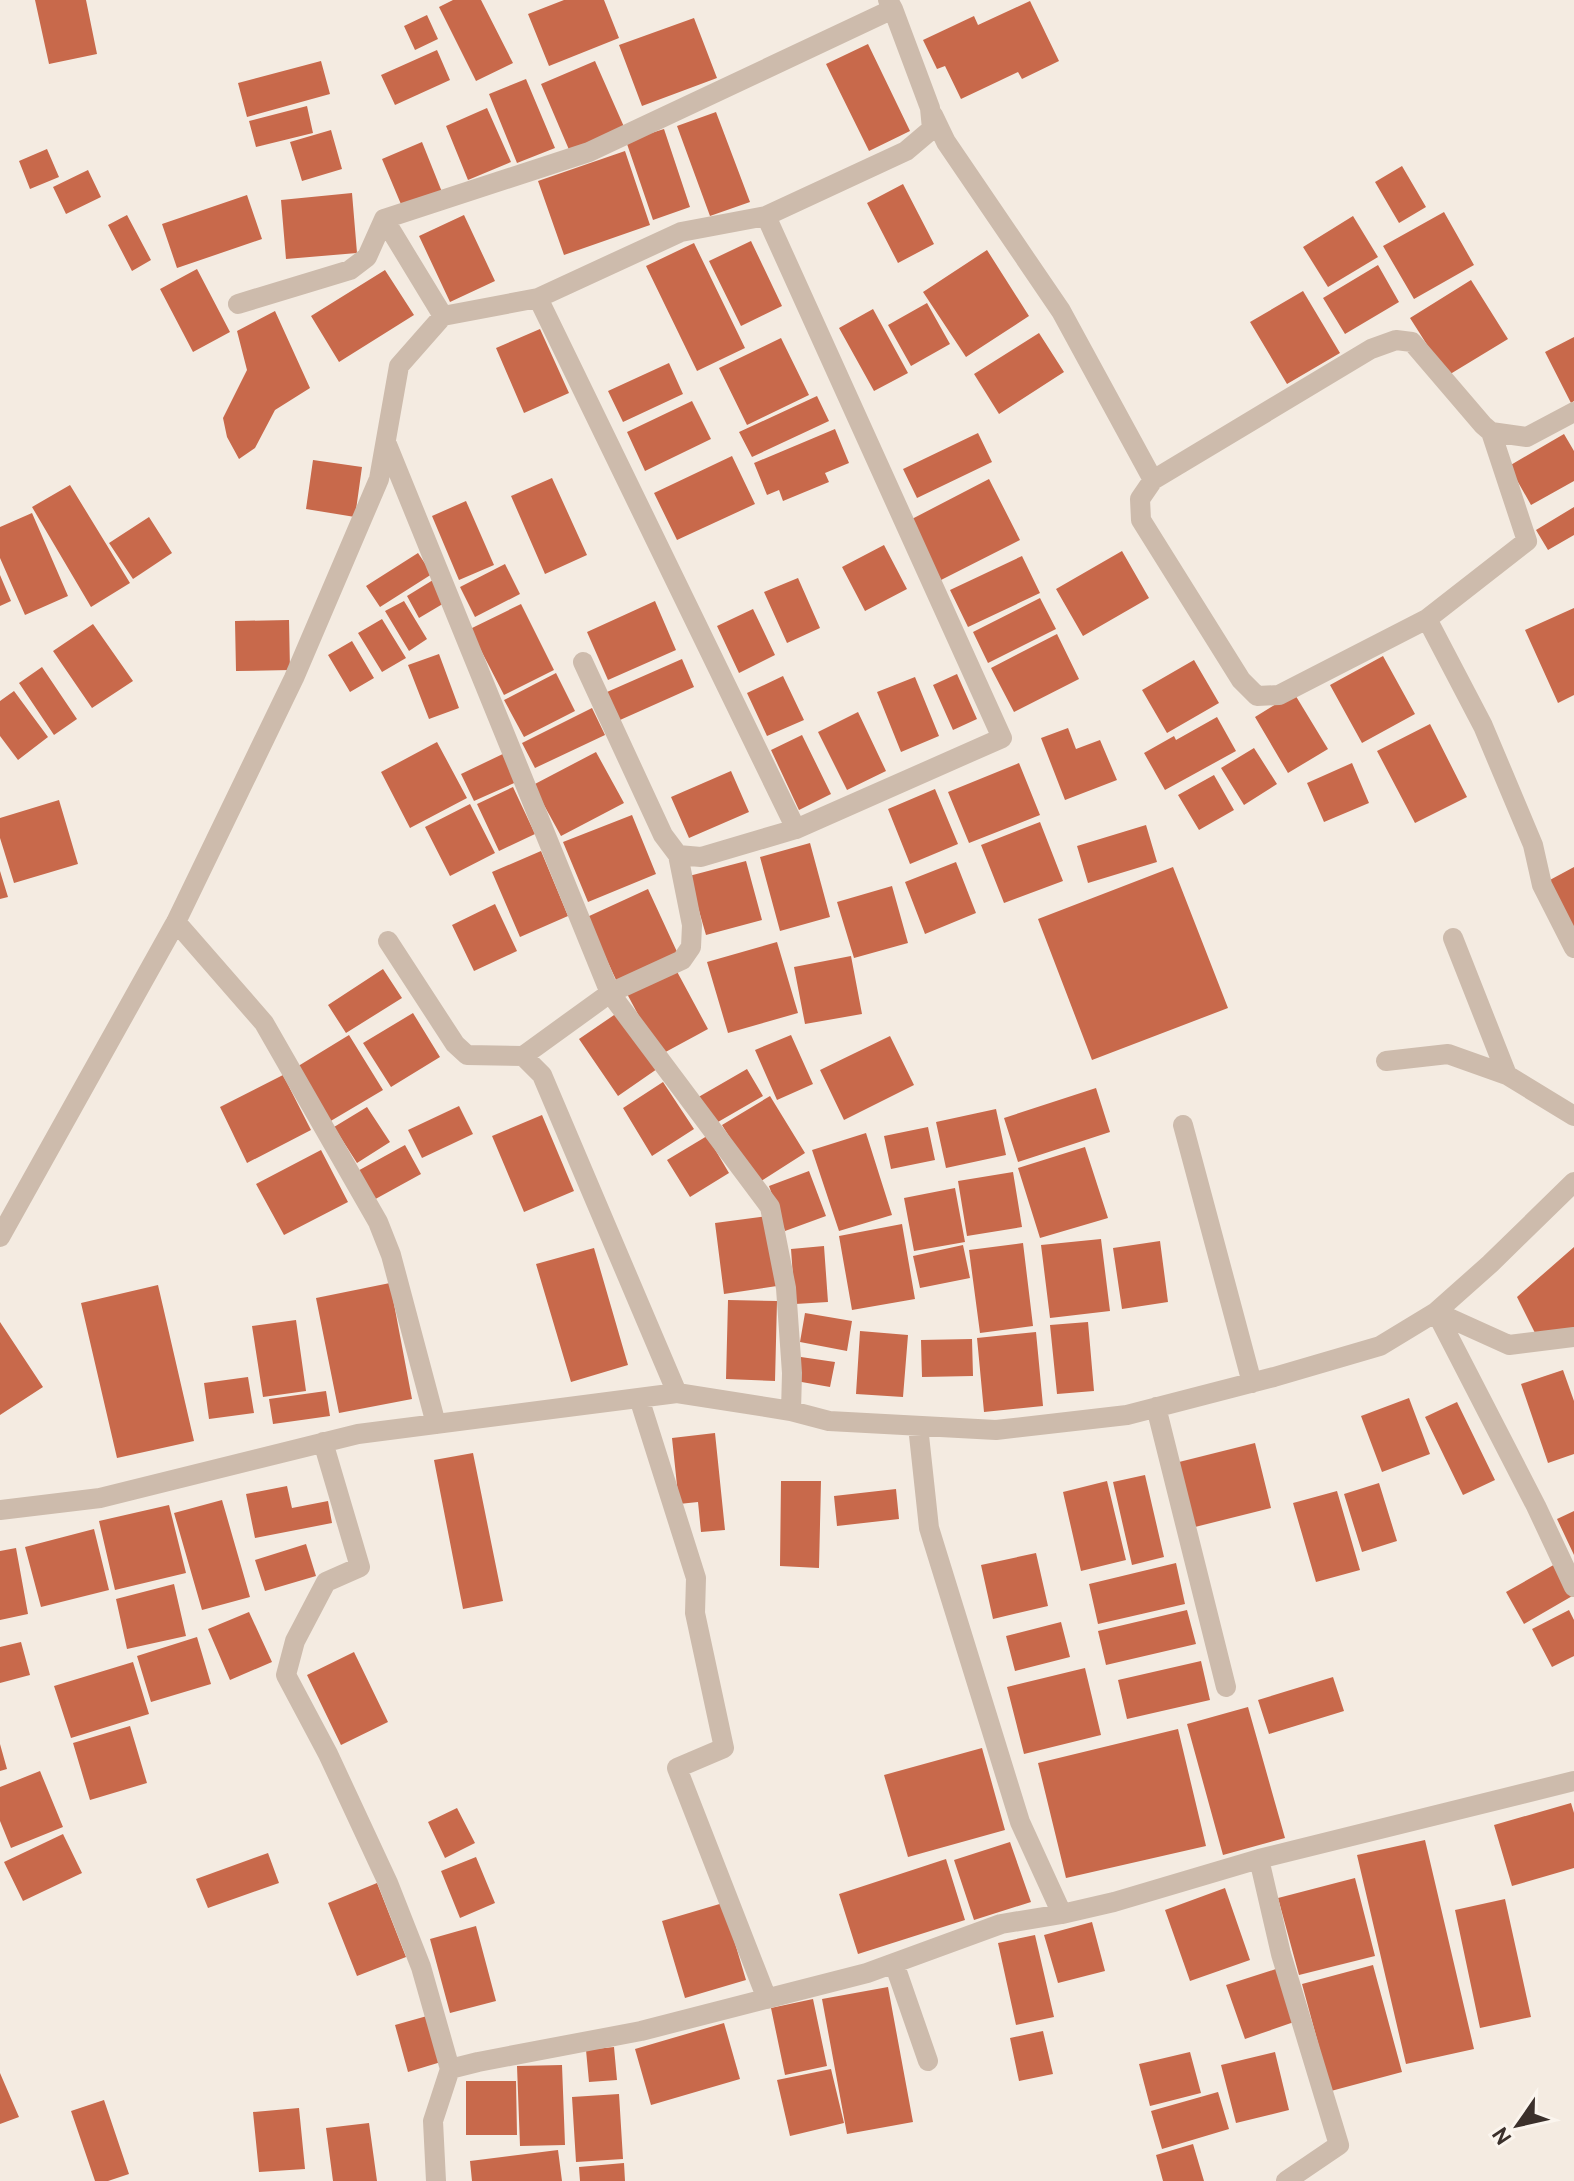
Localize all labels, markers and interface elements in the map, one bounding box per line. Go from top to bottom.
north arrow [1478,2085,1558,2165]
text: N [1488,2121,1519,2149]

